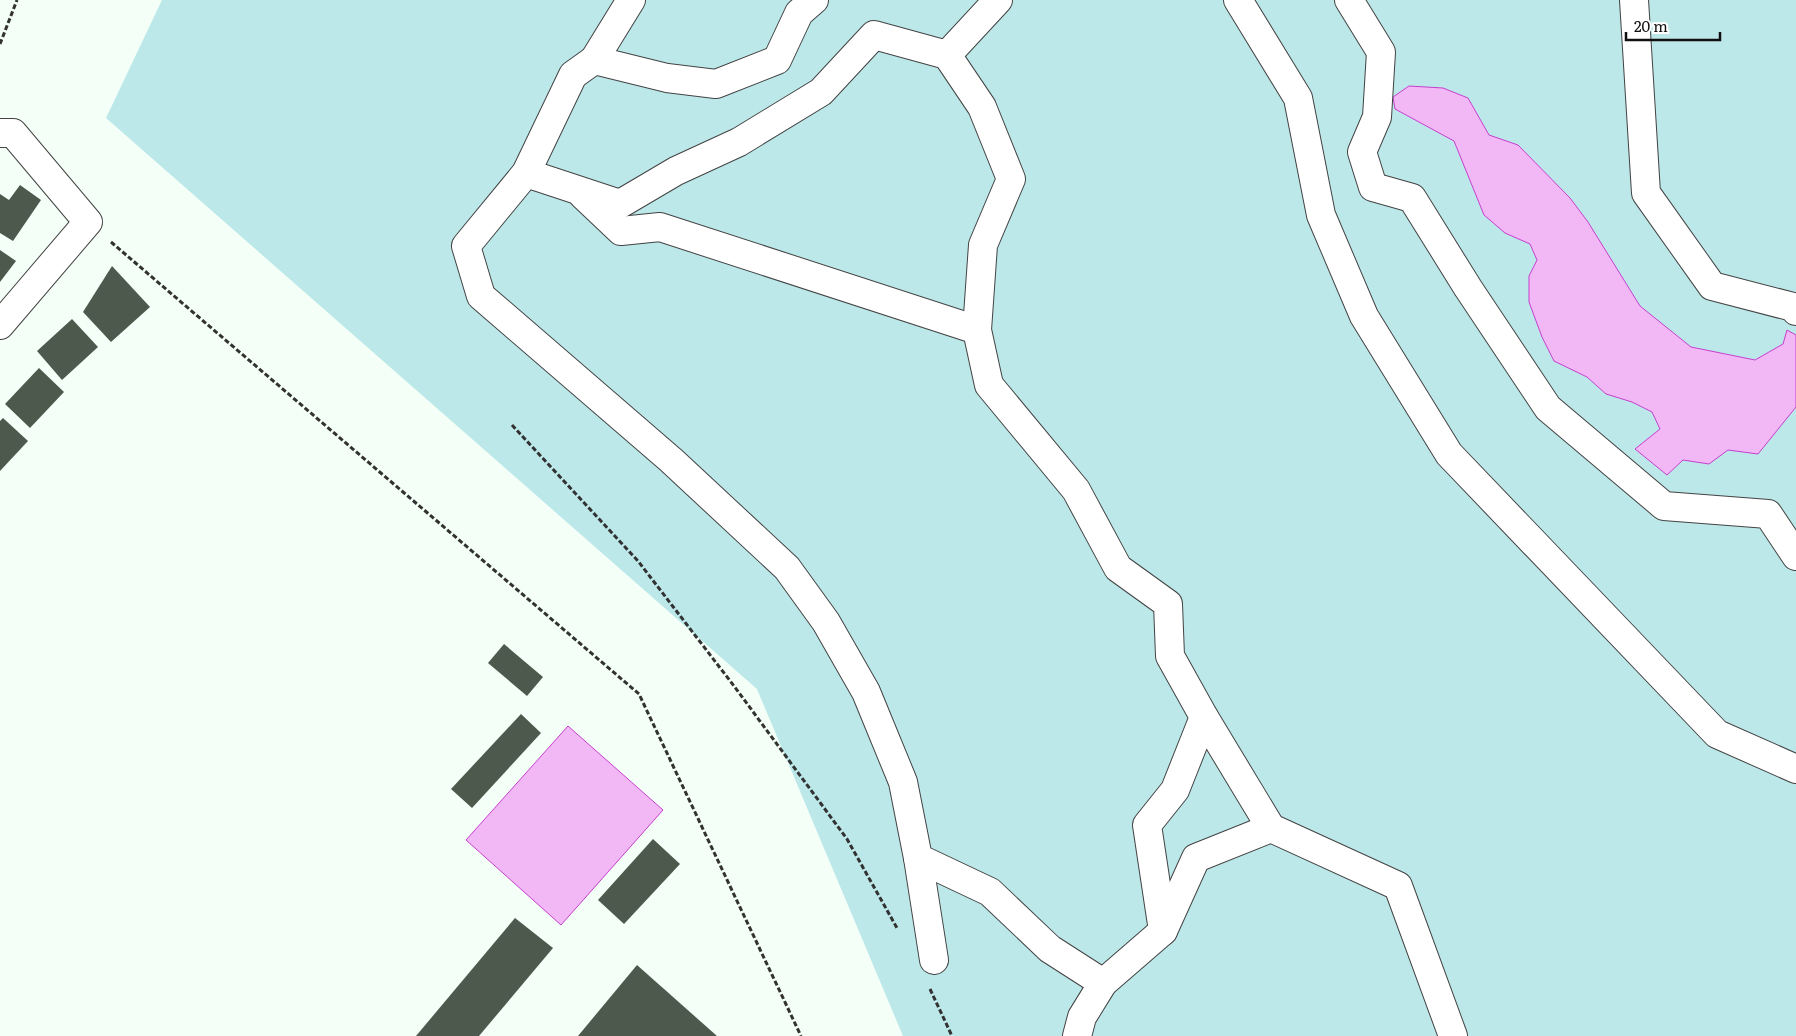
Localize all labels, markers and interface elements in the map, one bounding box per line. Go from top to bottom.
scale bar [1626,10,1720,42]
text: 20 m [1634,14,1668,37]

